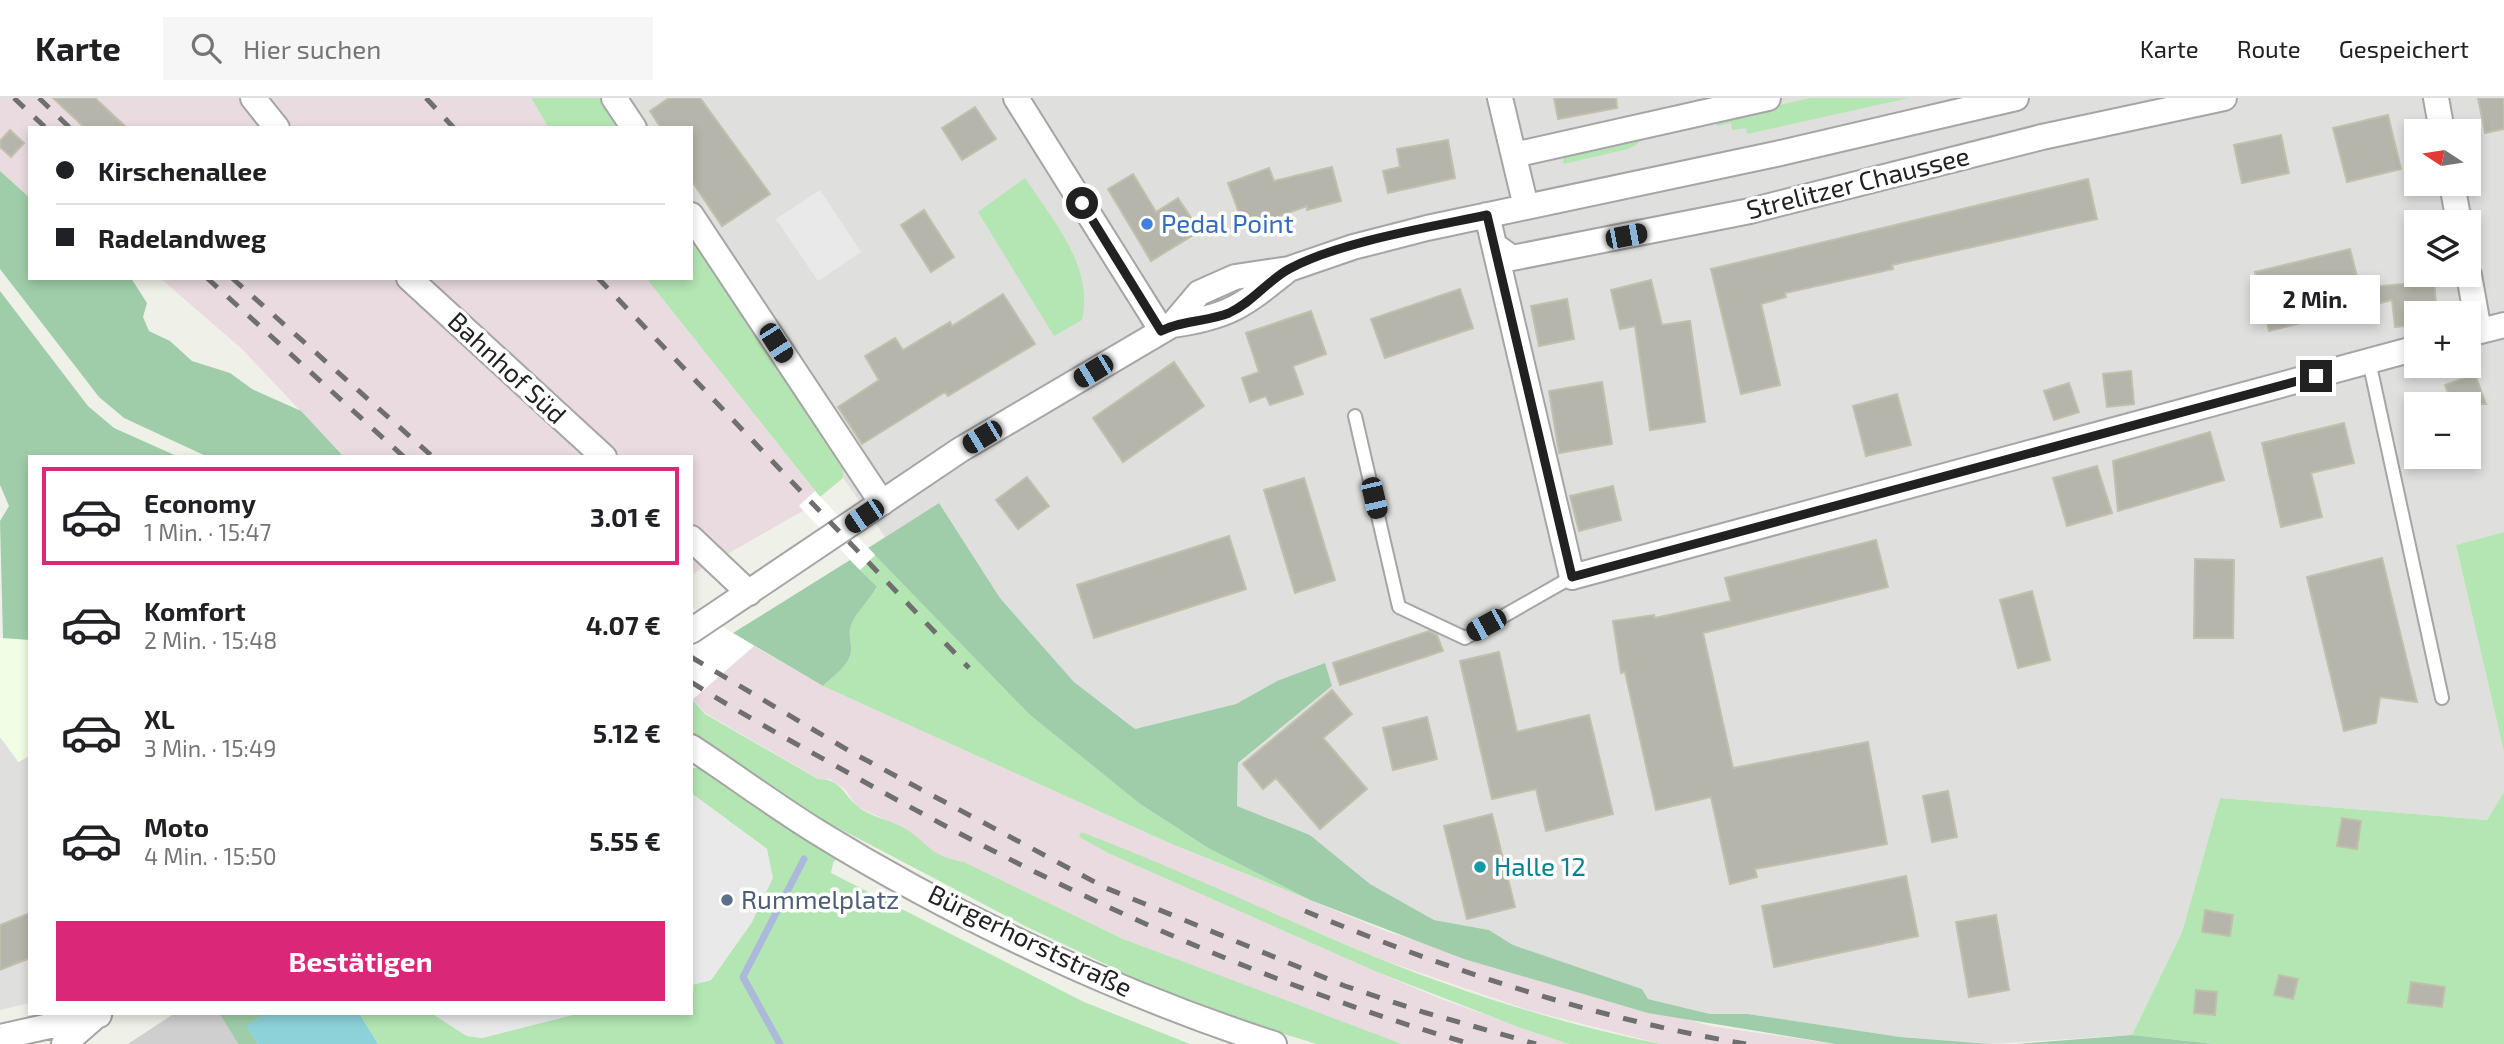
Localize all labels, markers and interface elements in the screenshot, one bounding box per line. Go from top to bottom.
search box [163,17,653,80]
text: Karte [35,28,121,68]
icon: search [187,29,225,67]
text: Hier suchen [243,33,381,64]
text: Karte [2140,34,2199,63]
text: Route [2237,34,2301,63]
text: Gespeichert [2339,34,2469,63]
north arrow [2404,119,2482,196]
map controls [2404,119,2481,469]
street label: Strelitzer Chaussee [1743,139,1972,224]
text: Kirschenallee [98,155,267,186]
route start [1066,187,1098,219]
place label: Pedal Point [1161,207,1294,238]
button: layers [2404,210,2481,287]
marker: Pedal Point [1139,216,1155,232]
text: Radelandweg [98,222,266,253]
car [1604,222,1649,250]
callout: 2 Min. [2251,274,2381,324]
text: 2 Min. [2282,285,2348,313]
button: + [2404,301,2481,378]
street label: Bahnhof Süd [443,304,573,429]
car [756,320,797,366]
car [1070,351,1117,391]
route end [2300,360,2332,392]
button: − [2404,392,2481,469]
car [959,417,1006,457]
car [1360,475,1389,521]
icon: car [60,485,123,548]
text: Economy [144,487,256,518]
car [841,496,888,536]
text: 3.01 € [590,501,661,532]
text: 1 Min. · 15:47 [144,518,271,546]
icon: car [60,593,123,656]
text: Komfort [144,595,246,626]
car [1463,606,1510,644]
text: 4.07 € [586,609,661,640]
text: 2 Min. · 15:48 [144,626,277,654]
icon: car [60,701,123,764]
text: XL [144,703,175,734]
text: 5.12 € [593,717,661,748]
text: 3 Min. · 15:49 [144,734,276,762]
icon: car [60,809,123,872]
text: Moto [144,811,209,842]
text: 5.55 € [589,825,661,856]
text: 4 Min. · 15:50 [144,842,277,870]
place label: Halle 12 [1494,850,1586,881]
marker: Halle 12 [1472,859,1488,875]
street label: Bürgerhorststraße [924,877,1138,1002]
place label: Rummelplatz [741,883,899,914]
marker: Rummelplatz [719,892,735,908]
button: Bestätigen [56,921,665,1001]

